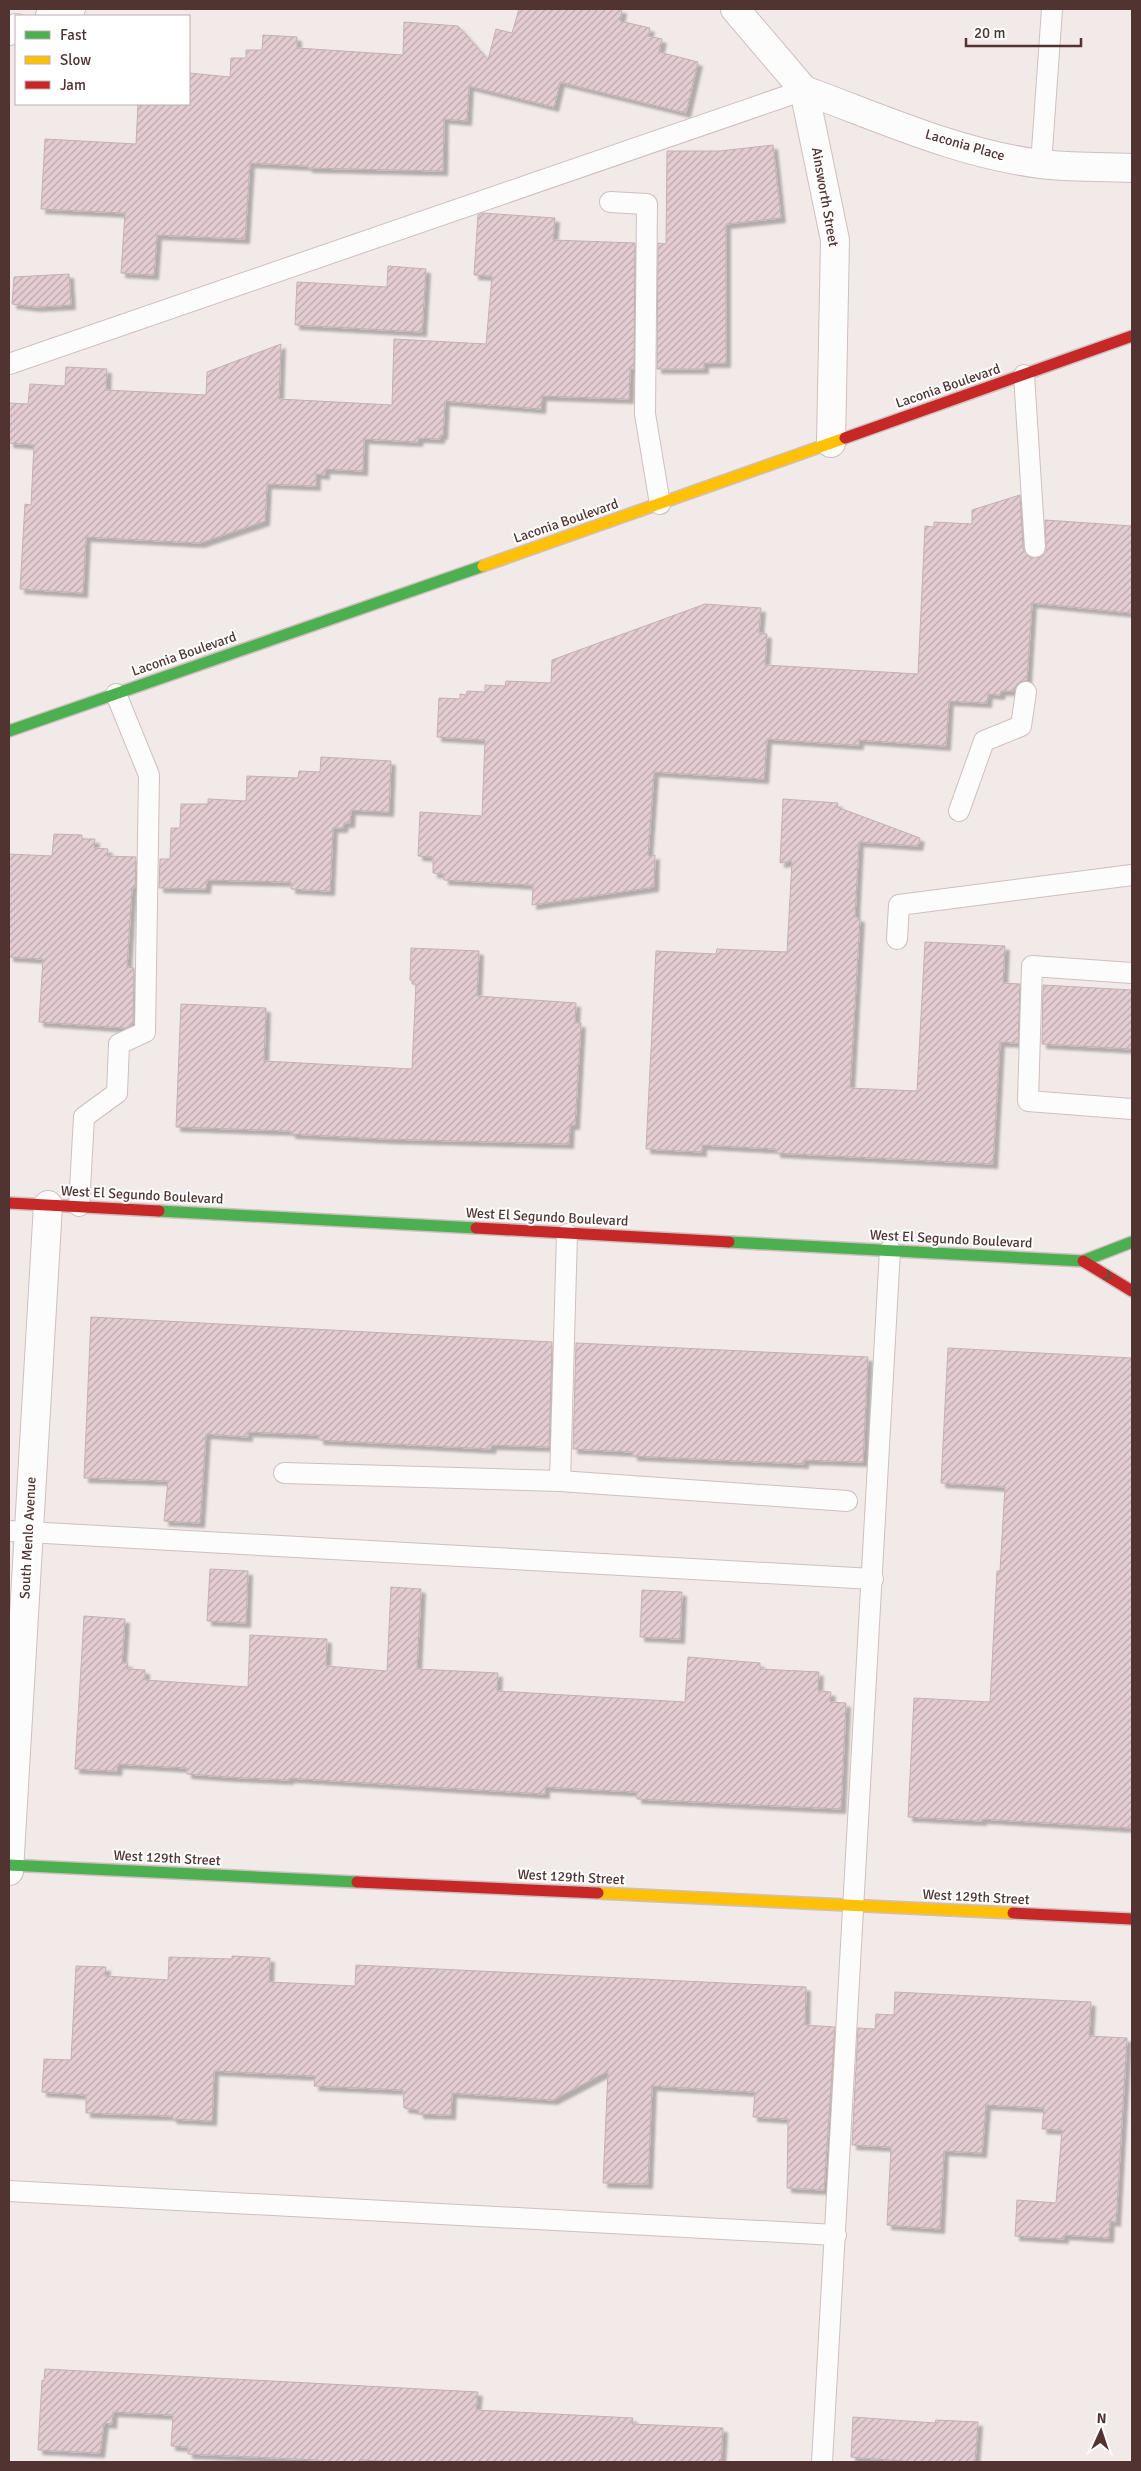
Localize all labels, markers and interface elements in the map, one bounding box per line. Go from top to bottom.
legend [15,15,190,105]
scale bar [966,15,1081,47]
text: 20 m [974,24,1005,42]
text: Fast [60,26,87,44]
text: Slow [60,51,91,69]
text: Jam [60,76,86,94]
street label: Laconia Place [923,125,1007,165]
street label: Ainsworth Street [808,146,842,248]
street label: Laconia Boulevard [893,360,1003,412]
street label: Laconia Boulevard [511,495,621,547]
street label: Laconia Boulevard [129,628,239,680]
street label: West El Segundo Boulevard [60,1182,224,1208]
street label: West El Segundo Boulevard [465,1204,629,1230]
street label: West El Segundo Boulevard [869,1226,1033,1252]
one-way arrow [1102,1270,1111,1280]
street label: South Menlo Avenue [16,1476,40,1600]
street label: West 129th Street [113,1847,221,1869]
street label: West 129th Street [517,1866,625,1888]
street label: West 129th Street [922,1886,1030,1908]
north arrow [1076,2406,1126,2456]
text: N [1096,2410,1107,2427]

